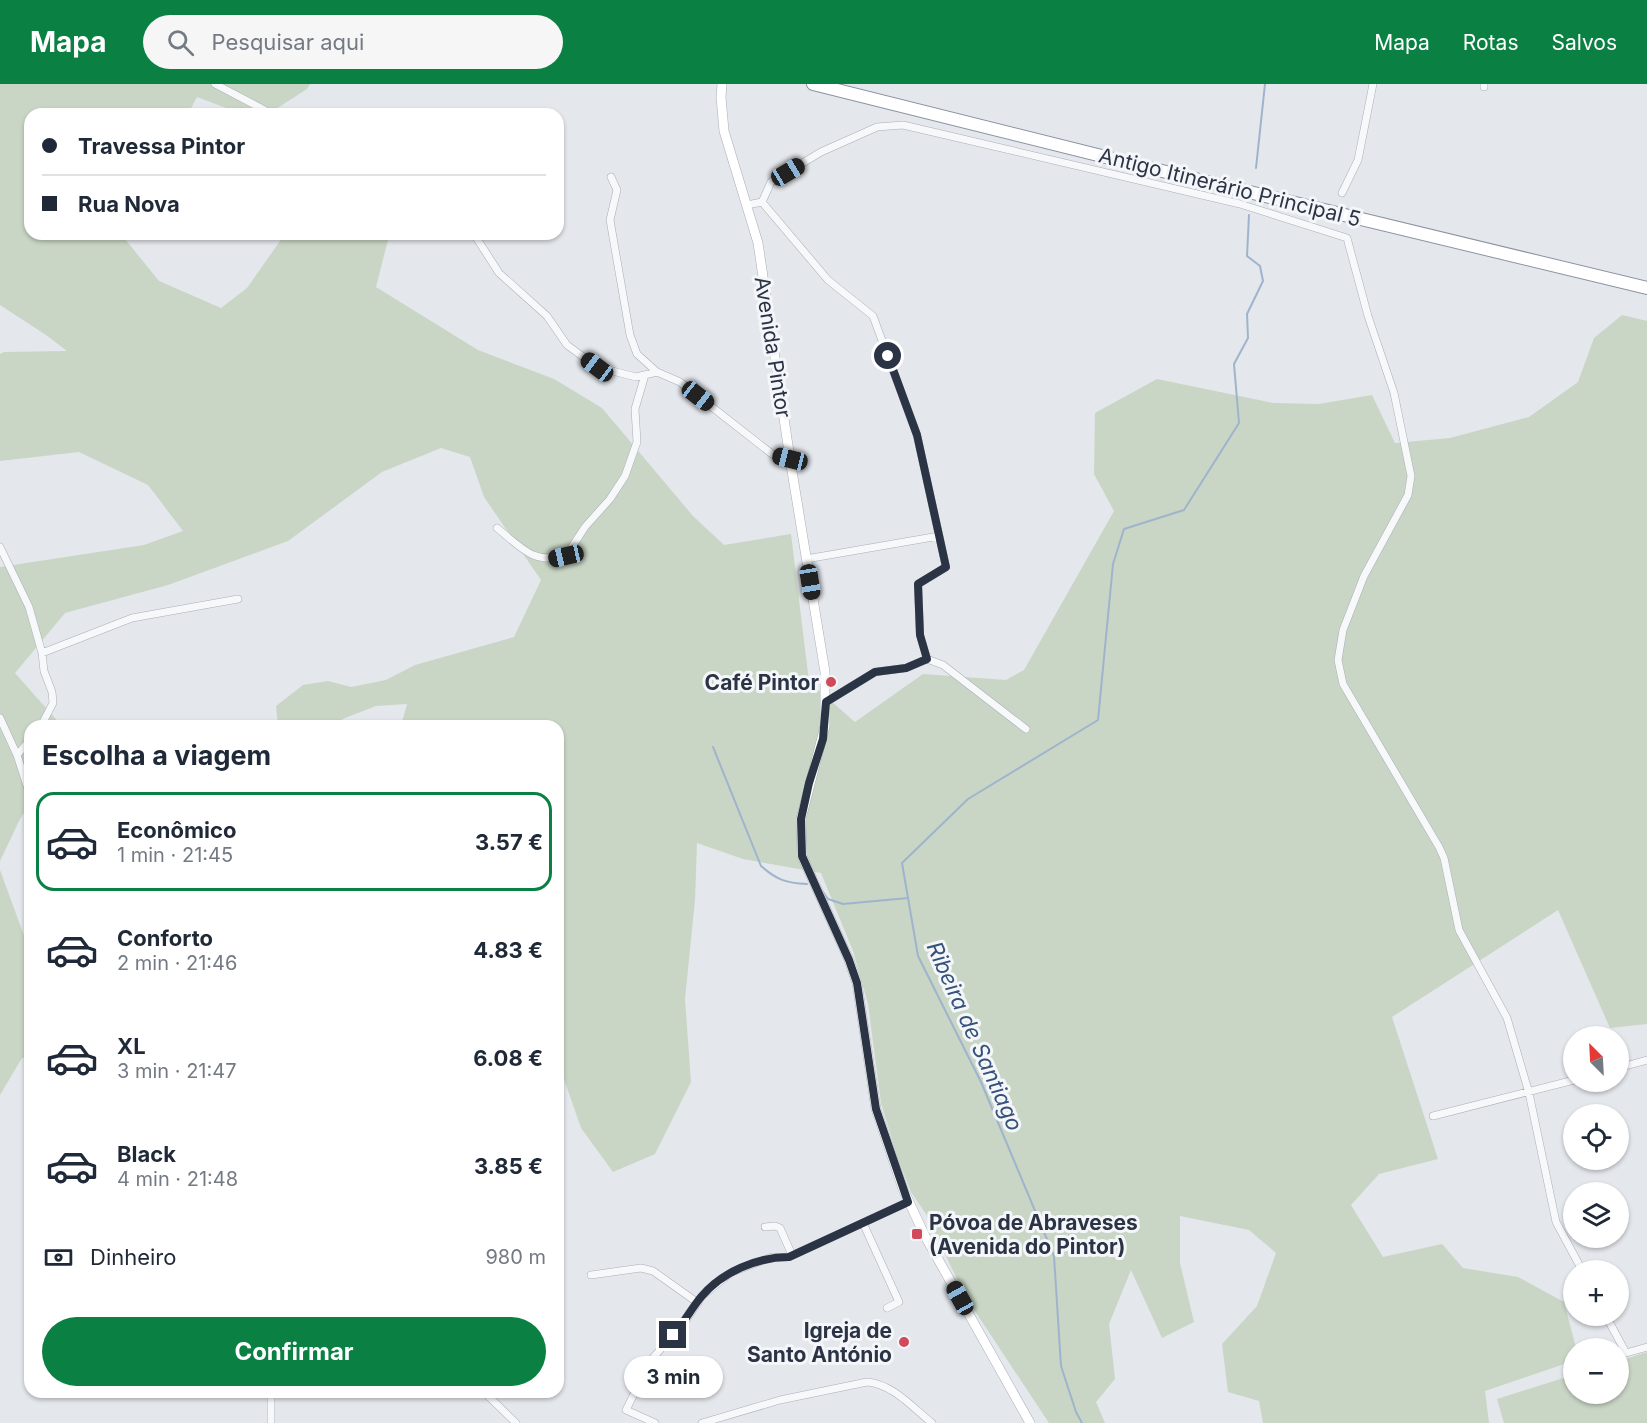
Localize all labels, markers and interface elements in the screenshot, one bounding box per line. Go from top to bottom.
search box [143,15,563,69]
text: Mapa [30,25,107,59]
icon: search [164,26,197,59]
text: Pesquisar aqui [212,29,364,55]
text: Mapa [1374,30,1430,55]
text: Rotas [1463,30,1518,55]
text: Salvos [1551,30,1617,55]
text: Travessa Pintor [78,133,245,159]
street label: Antigo Itinerário Principal 5 [1096,142,1364,232]
car [768,155,808,189]
text: Rua Nova [78,191,180,217]
street label: Avenida Pintor [749,275,797,420]
route start [874,342,901,369]
car [577,349,617,385]
car [678,378,718,414]
car [770,446,810,472]
car [546,543,586,569]
car [798,563,822,601]
place label: Café Pintor [705,670,819,695]
marker: Café Pintor [824,675,838,689]
text: Escolha a viagem [42,739,271,772]
icon: car [45,815,99,869]
text: Econômico [117,817,236,843]
text: 3.57 € [475,829,543,855]
text: 1 min · 21:45 [117,843,233,867]
icon: car [45,923,99,977]
text: Conforto [117,925,213,951]
text: 4.83 € [473,937,543,963]
water label: Ribeira de Santiago [922,937,1028,1135]
text: 2 min · 21:46 [117,951,237,975]
north arrow [1563,1026,1629,1092]
map controls [1563,1026,1629,1404]
icon: car [45,1031,99,1085]
text: XL [117,1033,146,1059]
text: 6.08 € [473,1045,543,1071]
text: 3 min · 21:47 [117,1059,237,1083]
button: locate [1563,1104,1629,1170]
icon: car [45,1139,99,1193]
text: Black [117,1141,176,1167]
text: 3.85 € [474,1153,543,1179]
text: 4 min · 21:48 [117,1167,238,1191]
button: layers [1563,1182,1629,1248]
place label: Póvoa de Abraveses (Avenida do Pintor) [929,1210,1138,1259]
marker: Póvoa de Abraveses (Avenida do Pintor) [910,1227,924,1241]
icon: cash [42,1241,75,1274]
text: Dinheiro [90,1244,176,1270]
text: 980 m [485,1245,546,1269]
button: + [1563,1260,1629,1326]
car [943,1278,977,1318]
button: Confirmar [42,1317,546,1386]
place label: Igreja de Santo António [747,1318,892,1367]
route end [659,1321,686,1348]
marker: Igreja de Santo António [897,1335,911,1349]
button: − [1563,1338,1629,1404]
callout: 3 min [624,1356,722,1398]
text: 3 min [647,1365,700,1389]

